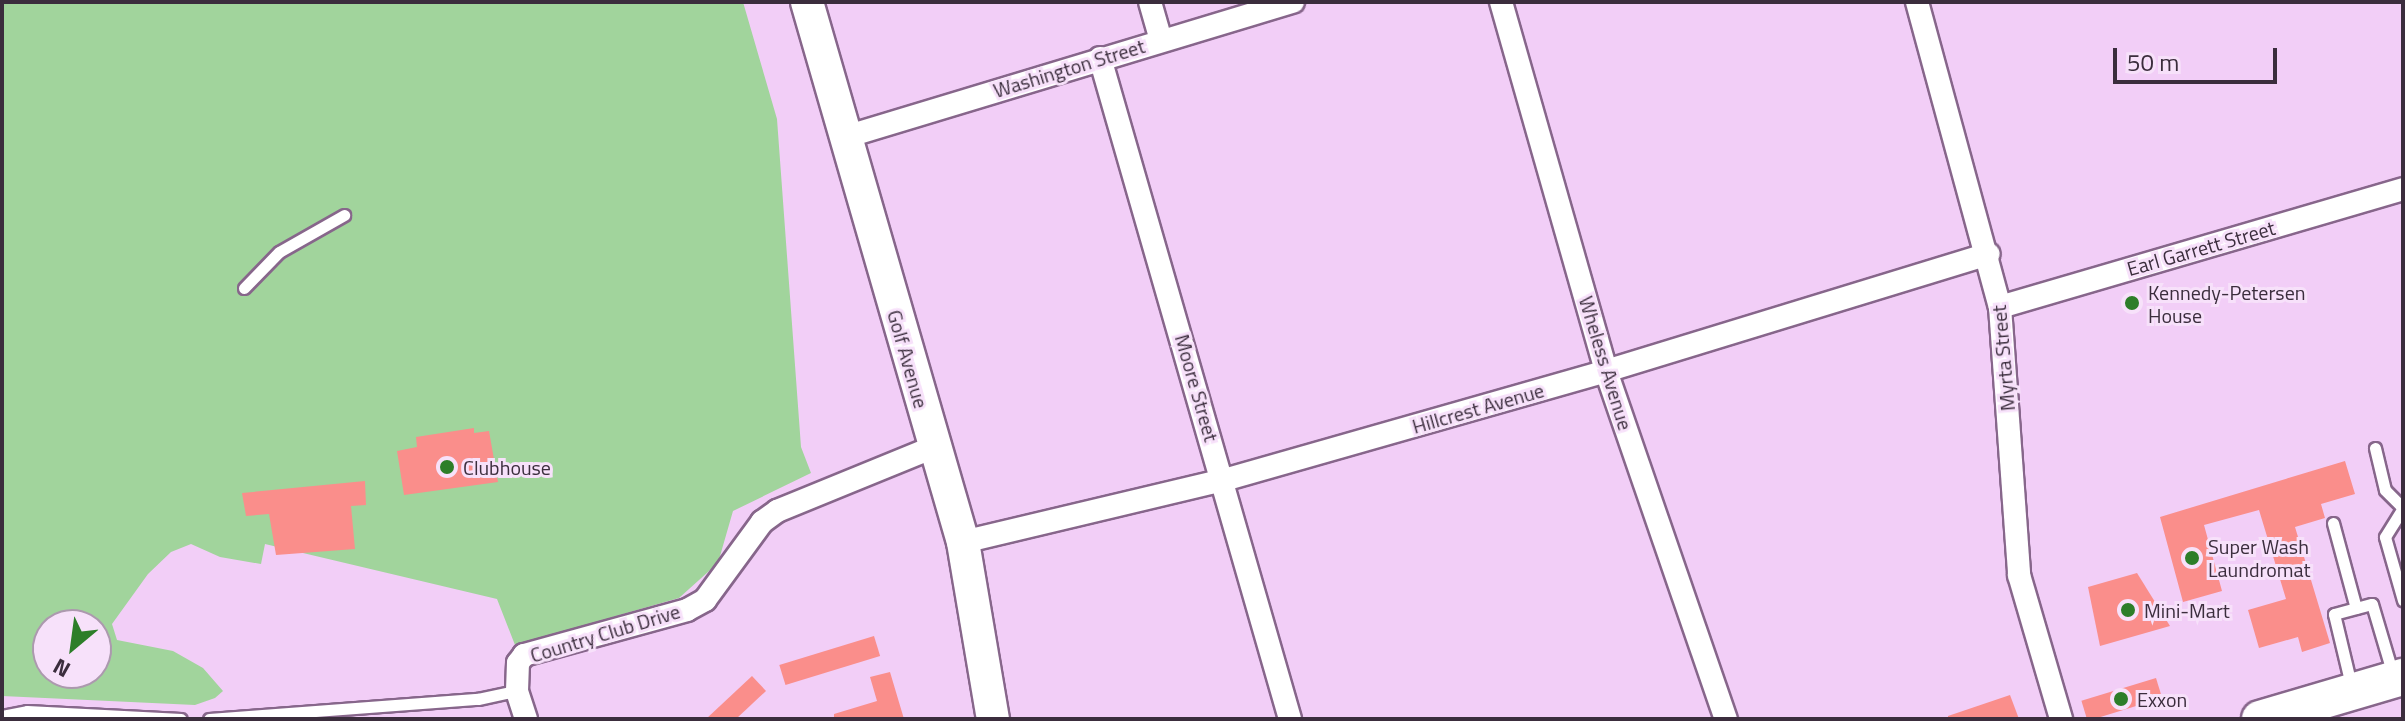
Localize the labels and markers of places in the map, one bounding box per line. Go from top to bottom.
place label: Kennedy-Petersen House [2148,280,2305,327]
marker: Kennedy-Petersen House [2123,294,2141,312]
place label: Clubhouse [463,455,551,479]
marker: Clubhouse [438,458,456,476]
place label: Super Wash Laundromat [2208,534,2311,581]
marker: Super Wash Laundromat [2183,549,2201,567]
place label: Mini-Mart [2144,598,2230,622]
marker: Mini-Mart [2119,601,2137,619]
place label: Exxon [2137,687,2187,711]
marker: Exxon [2112,690,2130,708]

